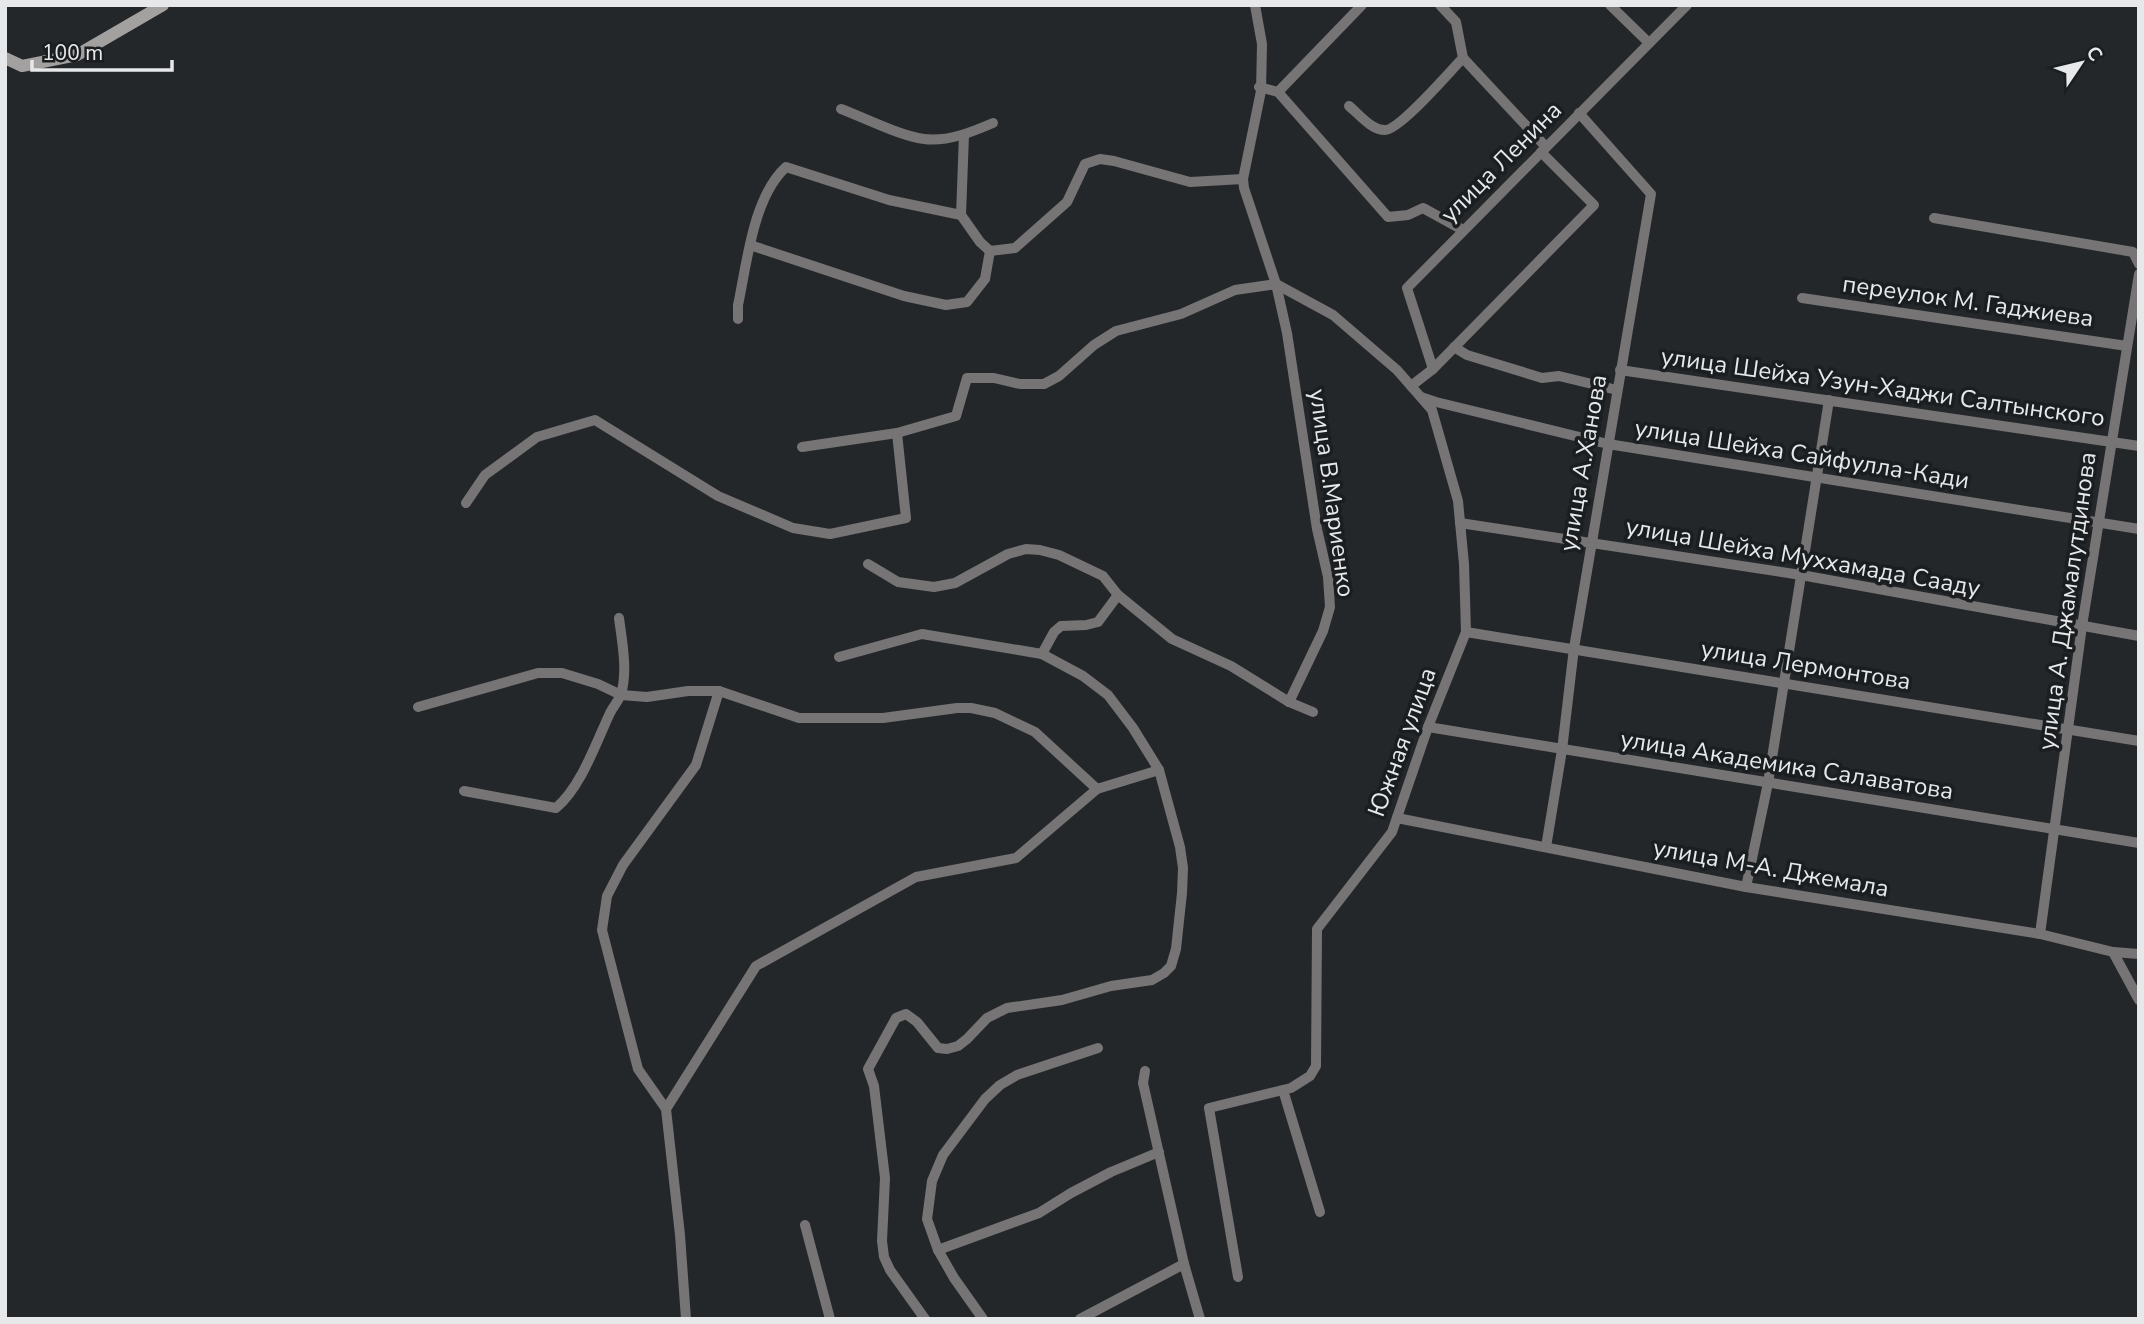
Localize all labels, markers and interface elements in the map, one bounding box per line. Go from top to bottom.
scale bar [32,28,172,72]
north arrow [2046,28,2116,98]
text: 100 m [42,39,103,67]
text: С [2080,41,2109,67]
street label: улица Ленина [1433,94,1569,230]
street label: переулок М. Гаджиева [1840,268,2096,334]
street label: улица Шейха Узун-Хаджи Салтынского [1659,340,2107,434]
street label: улица А.Ханова [1552,372,1614,554]
street label: улица В.Мариенко [1302,387,1362,599]
street label: улица Шейха Сайфулла-Кади [1632,412,1972,496]
street label: улица А. Джамалутдинова [2030,450,2104,752]
street label: улица Шейха Муххамада Сааду [1623,510,1983,604]
street label: улица Лермонтова [1699,633,1913,697]
street label: Южная улица [1360,663,1444,821]
street label: улица Академика Салаватова [1618,723,1956,807]
street label: улица М-А. Джемала [1651,831,1891,905]

